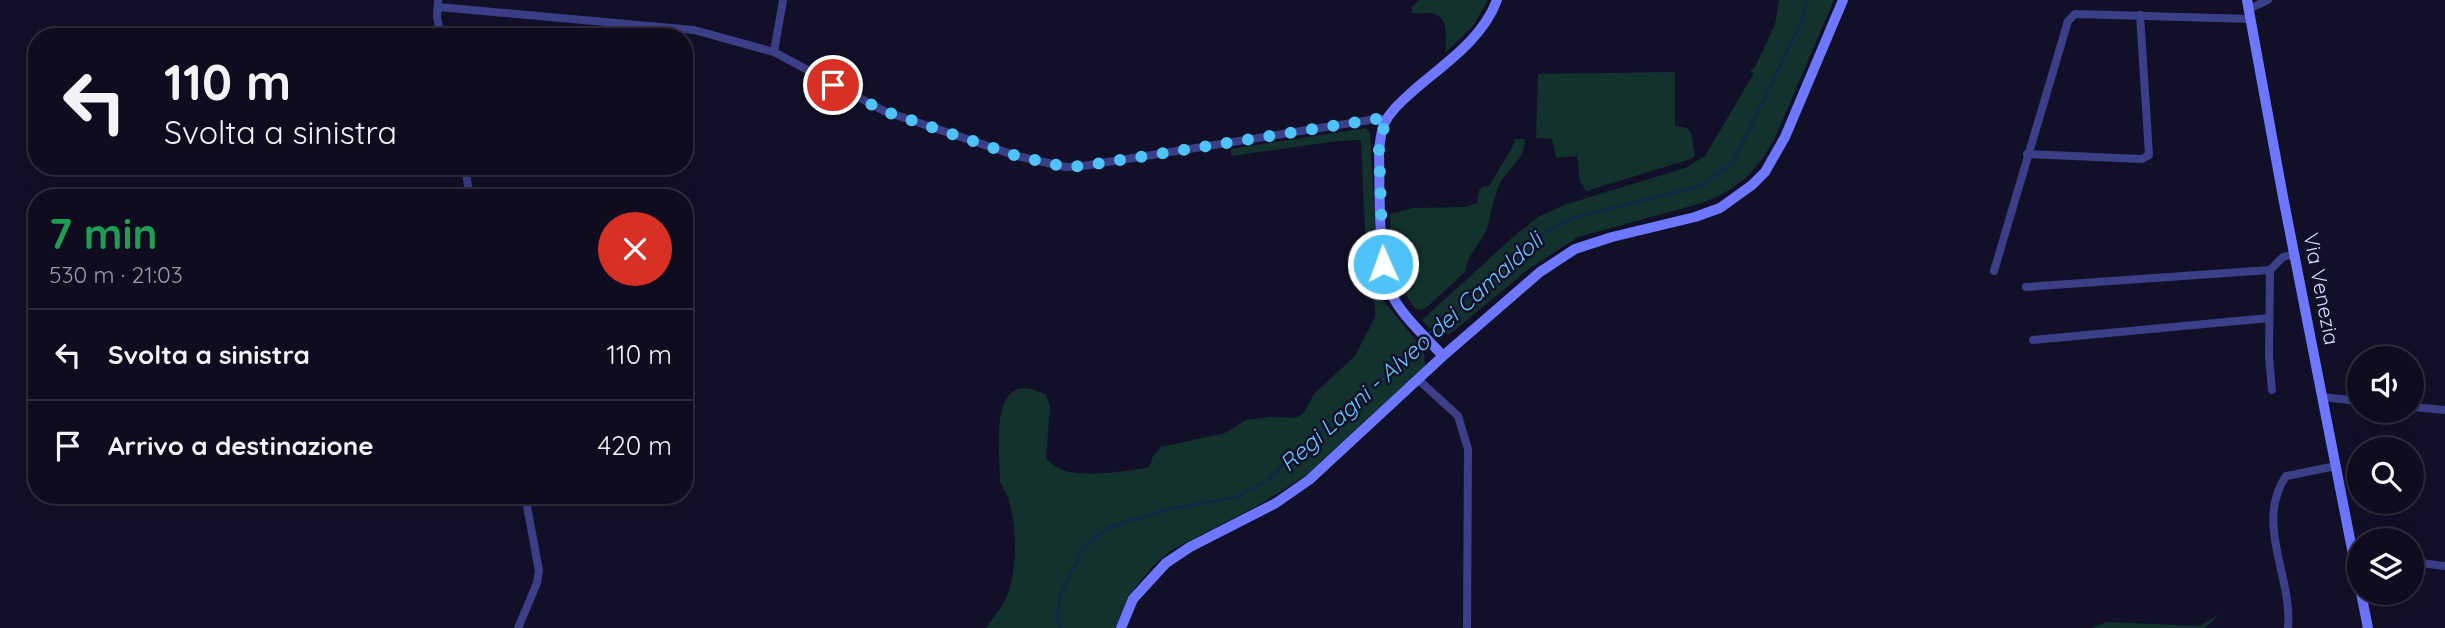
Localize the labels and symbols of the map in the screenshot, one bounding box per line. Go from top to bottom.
pin [803,55,863,115]
water label: Regi Lagni - Alveo dei Camaldoli [1273,224,1550,477]
position arrow [1346,227,1420,301]
street label: Via Venezia [2298,231,2346,347]

